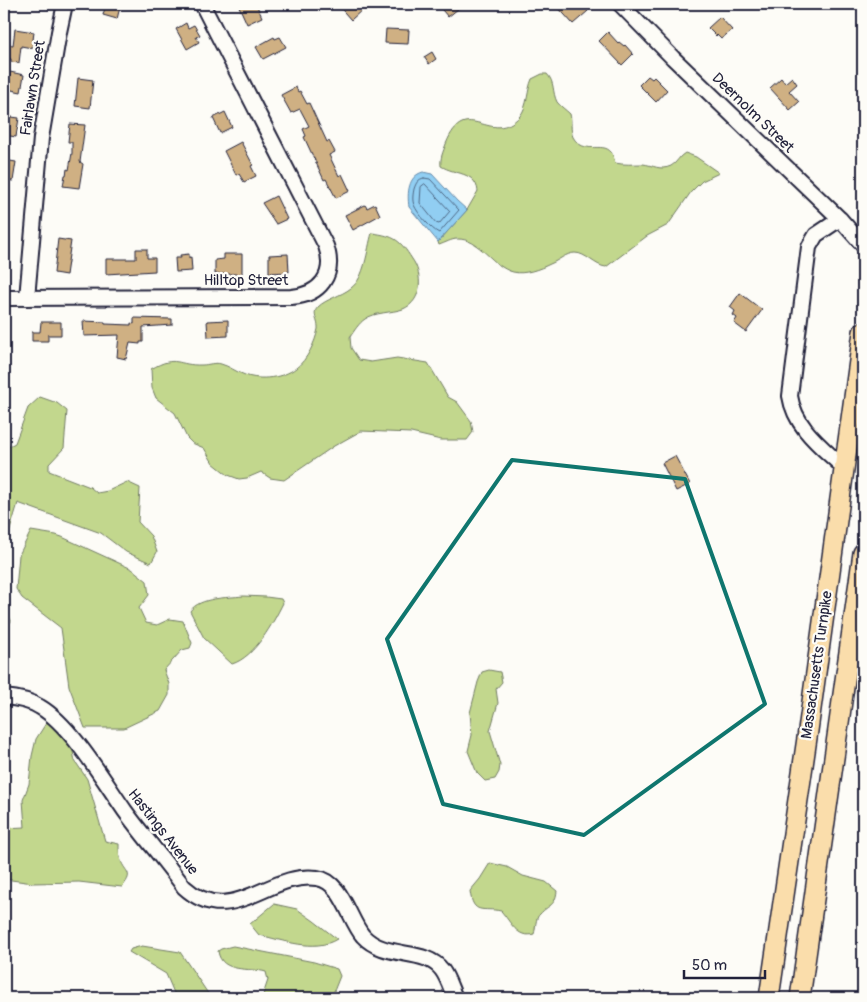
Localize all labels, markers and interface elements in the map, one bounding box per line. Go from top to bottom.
street label: Fairlawn Street [16,38,50,137]
street label: Deernolm Street [708,69,799,158]
street label: Hilltop Street [204,271,289,290]
street label: Massachusetts Turnpike [797,589,837,740]
street label: Hastings Avenue [124,785,203,879]
scale bar [684,947,766,979]
text: 50 m [692,956,727,975]

